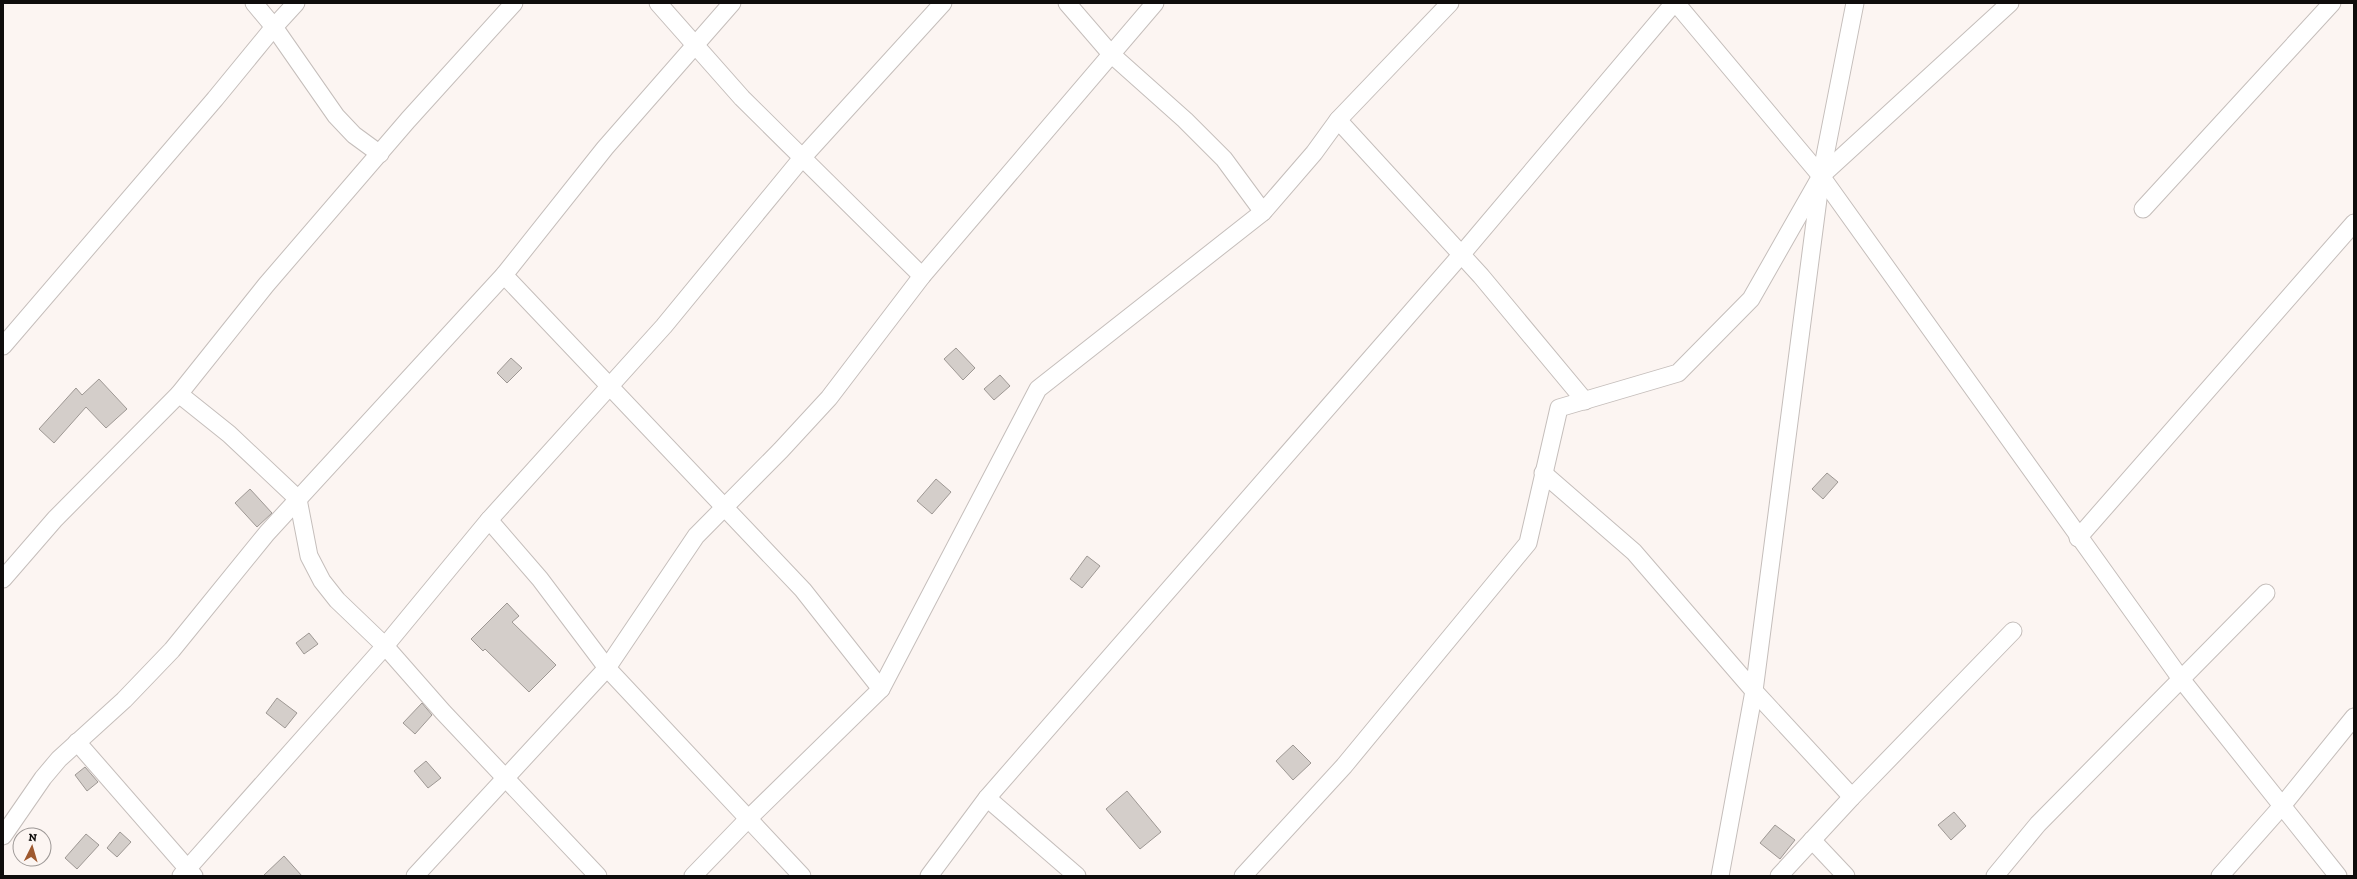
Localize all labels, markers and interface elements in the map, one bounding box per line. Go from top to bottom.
north arrow [12,827,52,867]
text: N [28,831,38,844]

